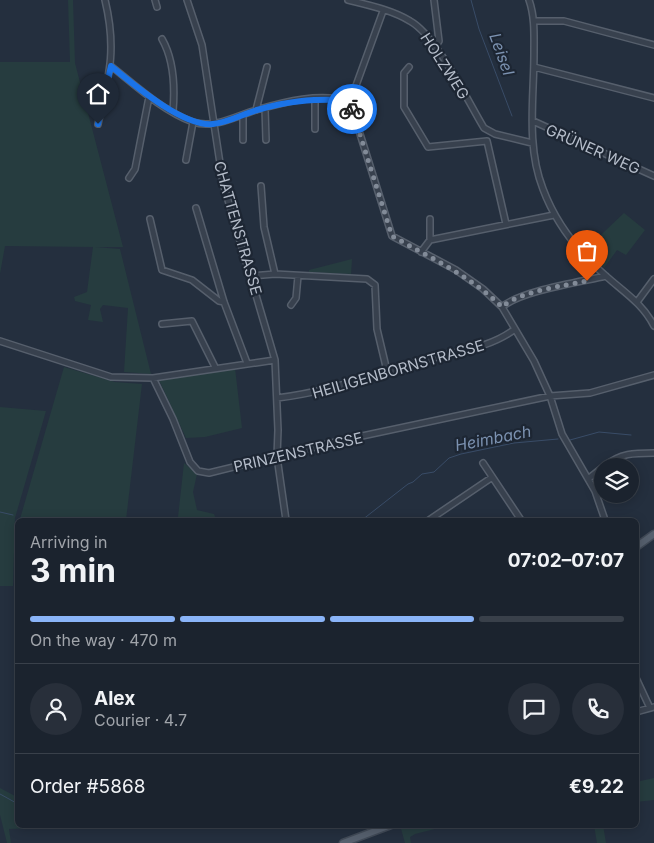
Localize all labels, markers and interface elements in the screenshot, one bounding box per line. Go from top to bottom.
street label: HOLZWEG [416,29,474,103]
water label: Leisel [485,30,519,78]
pin [77,73,119,124]
icon: home [84,80,112,108]
courier [327,84,377,134]
icon: bike [338,95,366,123]
street label: GRÜNER WEG [543,120,643,178]
street label: CHATTENSTRASSE [210,159,266,297]
pin [566,230,608,281]
icon: bag [573,237,601,265]
street label: HEILIGENBORNSTRASSE [310,335,486,403]
water label: Heimbach [453,421,533,455]
street label: PRINZENSTRASSE [232,428,364,476]
map controls [594,458,639,503]
button: layers [594,458,639,503]
text: Arriving in [30,532,107,552]
text: 07:02–07:07 [508,549,624,572]
text: 3 min [30,551,116,590]
text: On the way · 470 m [30,630,177,650]
button: person [30,683,82,735]
button: chat [508,683,560,735]
button: phone [572,683,624,735]
text: Alex [94,687,135,710]
text: Courier · 4.7 [94,710,187,730]
text: Order #5868 [30,775,145,798]
text: €9.22 [569,775,624,798]

